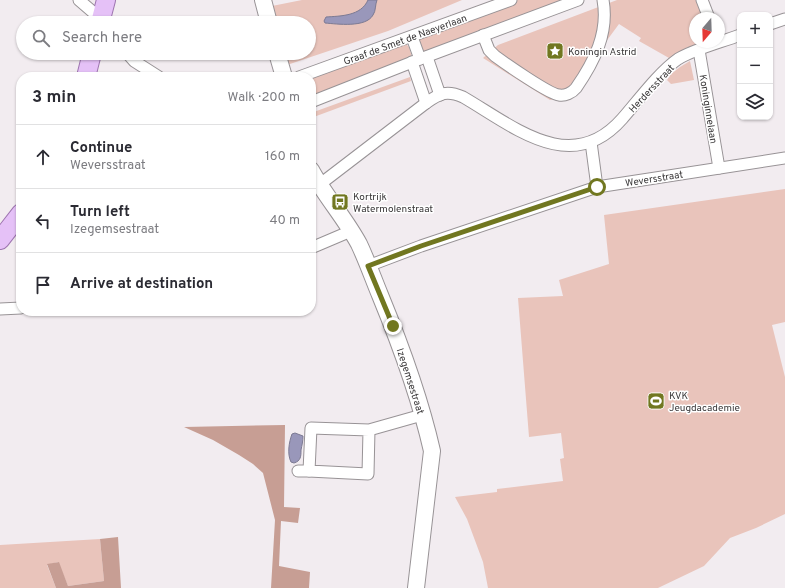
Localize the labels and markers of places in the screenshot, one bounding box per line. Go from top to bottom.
place icon: Koningin Astrid [545,41,565,61]
place label: Koningin Astrid [568,46,636,59]
place label: Kortrijk Watermolenstraat [353,191,433,216]
bus stop icon: Kortrijk Watermolenstraat [330,192,350,212]
place label: KVK Jeugdacademie [669,390,740,415]
sports icon: KVK Jeugdacademie [646,391,666,411]

